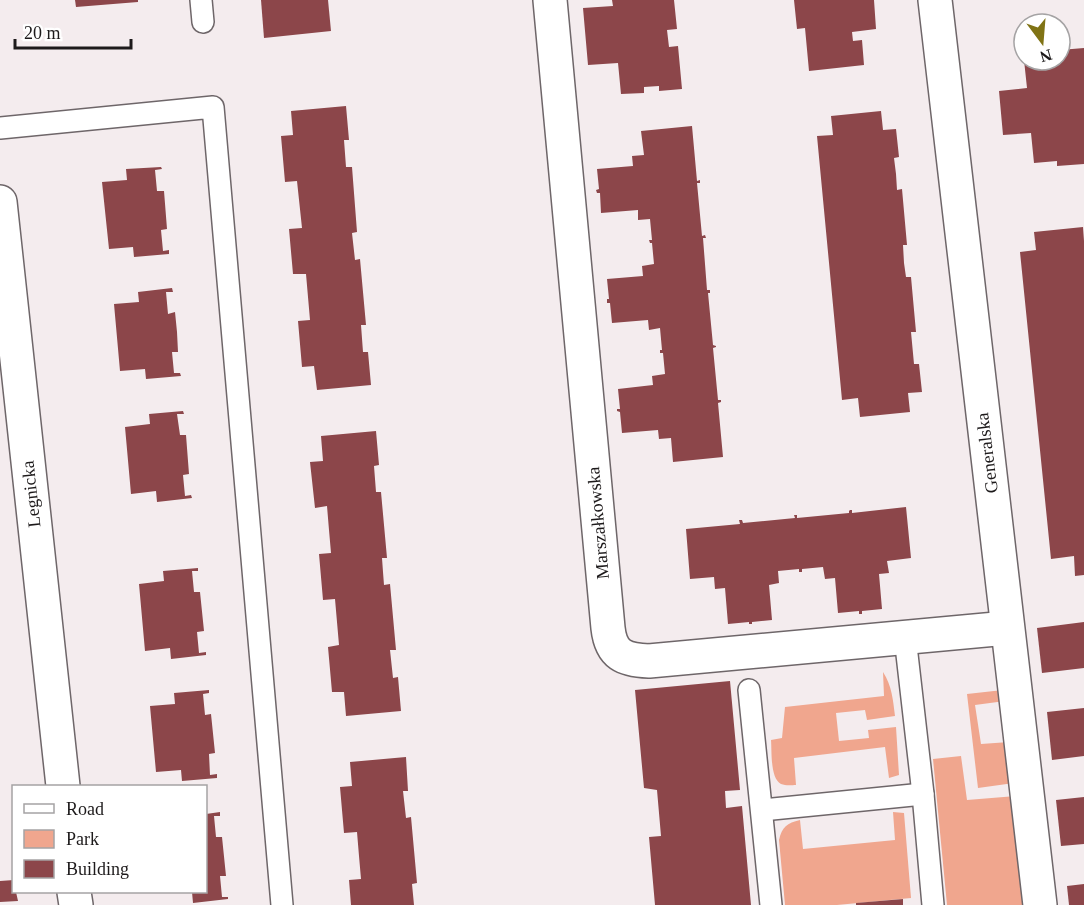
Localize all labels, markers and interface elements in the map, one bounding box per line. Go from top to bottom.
scale bar [15,12,130,50]
north arrow [1012,12,1072,72]
text: 20 m [24,23,61,43]
text: N [1038,46,1054,66]
street label: Generalska [972,412,1002,494]
street label: Legnicka [18,460,44,528]
street label: Marszałkowska [583,466,613,580]
legend [12,785,207,893]
text: Road [66,799,104,819]
text: Park [66,829,99,849]
text: Building [66,859,129,879]

